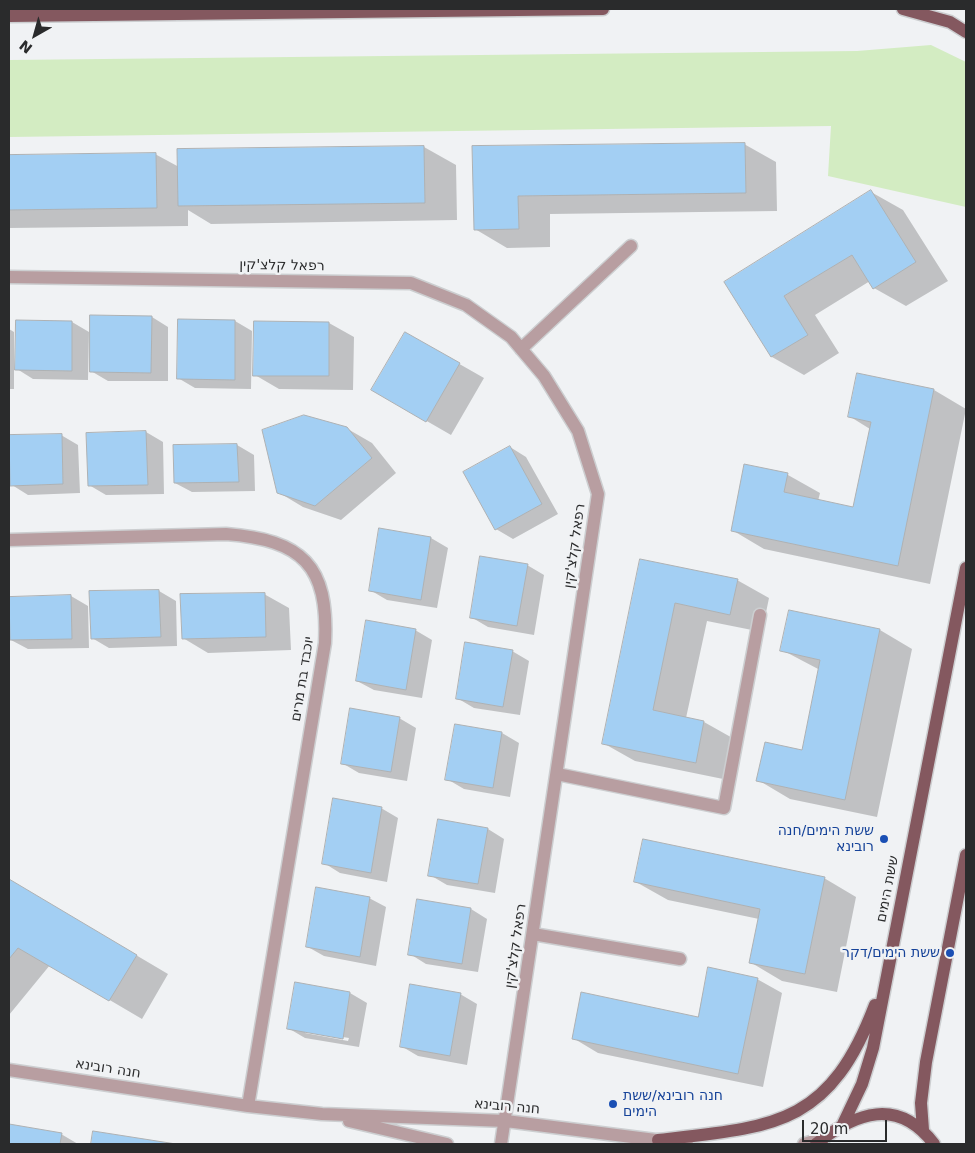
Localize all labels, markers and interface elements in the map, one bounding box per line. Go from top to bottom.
north arrow [10,10,60,60]
text: N [16,37,35,57]
street label: רפאל קלצ'קין [239,257,325,275]
street label: רפאל קלצ'קין [561,503,589,589]
street label: יוכבד בת מרים [288,635,318,723]
place label: ששת הימים/חנה רובינא [778,823,874,856]
marker: ששת הימים/חנה רובינא [878,833,890,845]
street label: ששת הימים [873,854,903,924]
street label: רפאל קלצ'קין [502,903,530,989]
place label: ששת הימים/דקר [842,945,940,961]
marker: ששת הימים/דקר [944,947,956,959]
street label: חנה רובינא [74,1056,142,1082]
place label: חנה רובינא/ששת הימים [623,1088,723,1120]
street label: חנה רובינא [473,1096,541,1118]
marker: חנה רובינא/ששת הימים [607,1098,619,1110]
scale bar [805,1110,890,1142]
text: 20 m [810,1120,848,1138]

